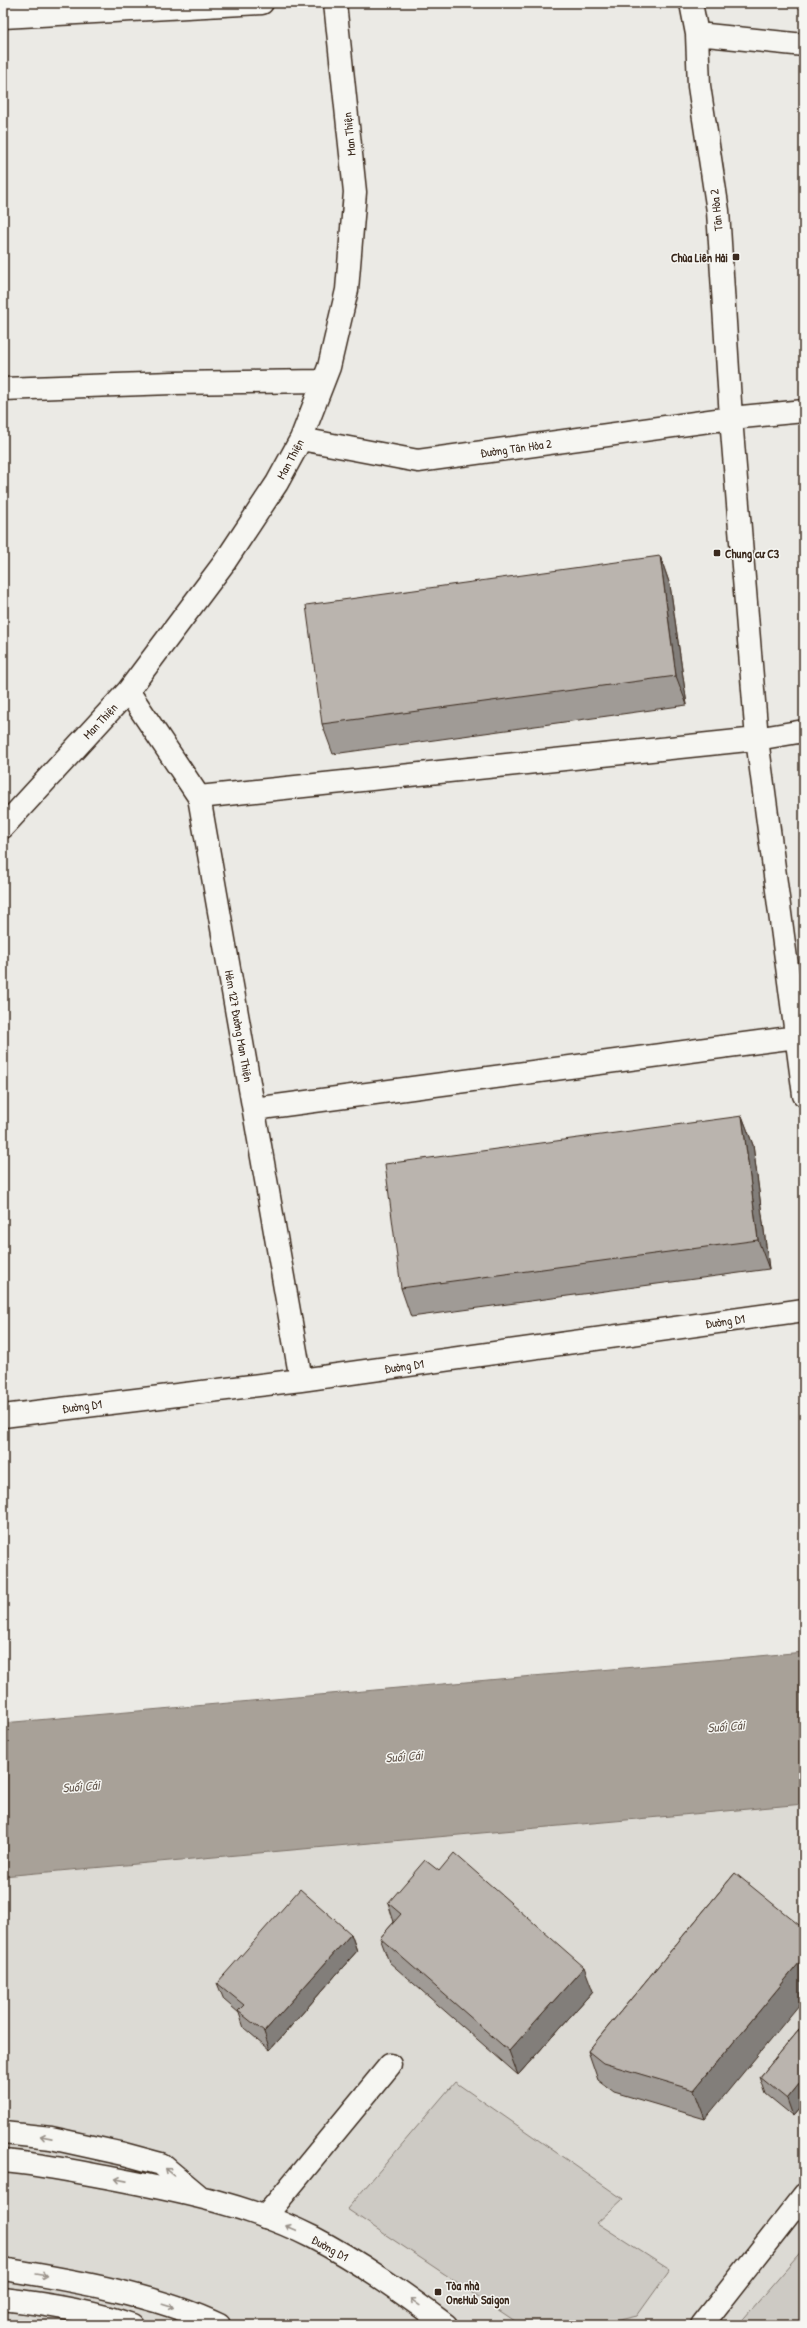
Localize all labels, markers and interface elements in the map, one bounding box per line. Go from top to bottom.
street label: Man Thiện [338,111,360,157]
street label: Tân Hòa 2 [705,188,727,232]
place label: Chùa Liên Hải [671,249,728,266]
marker: Chùa Liên Hải [731,252,741,262]
street label: Đường Tân Hòa 2 [479,435,553,461]
street label: Man Thiện [272,436,308,482]
place label: Chung cư C3 [725,545,780,563]
marker: Chung cư C3 [712,548,722,558]
street label: Man Thiện [79,699,121,743]
street label: Hẻm 127 Đường Man Thiện [221,969,257,1083]
street label: Đường D1 [704,1310,746,1332]
street label: Đường D1 [383,1355,425,1377]
street label: Đường D1 [61,1395,103,1417]
water label: Suối Cái [707,1715,747,1737]
water label: Suối Cái [385,1745,425,1767]
water label: Suối Cái [62,1775,102,1797]
one-way arrow [40,2133,53,2141]
one-way arrow [165,2167,176,2176]
one-way arrow [115,2176,128,2184]
one-way arrow [286,2224,298,2231]
street label: Đường D1 [308,2231,352,2265]
one-way arrow [35,2271,48,2279]
place label: Tòa nhà OneHub Saigon [445,2277,510,2309]
marker: Tòa nhà OneHub Saigon [433,2287,443,2297]
one-way arrow [409,2298,420,2306]
one-way arrow [161,2303,174,2310]

